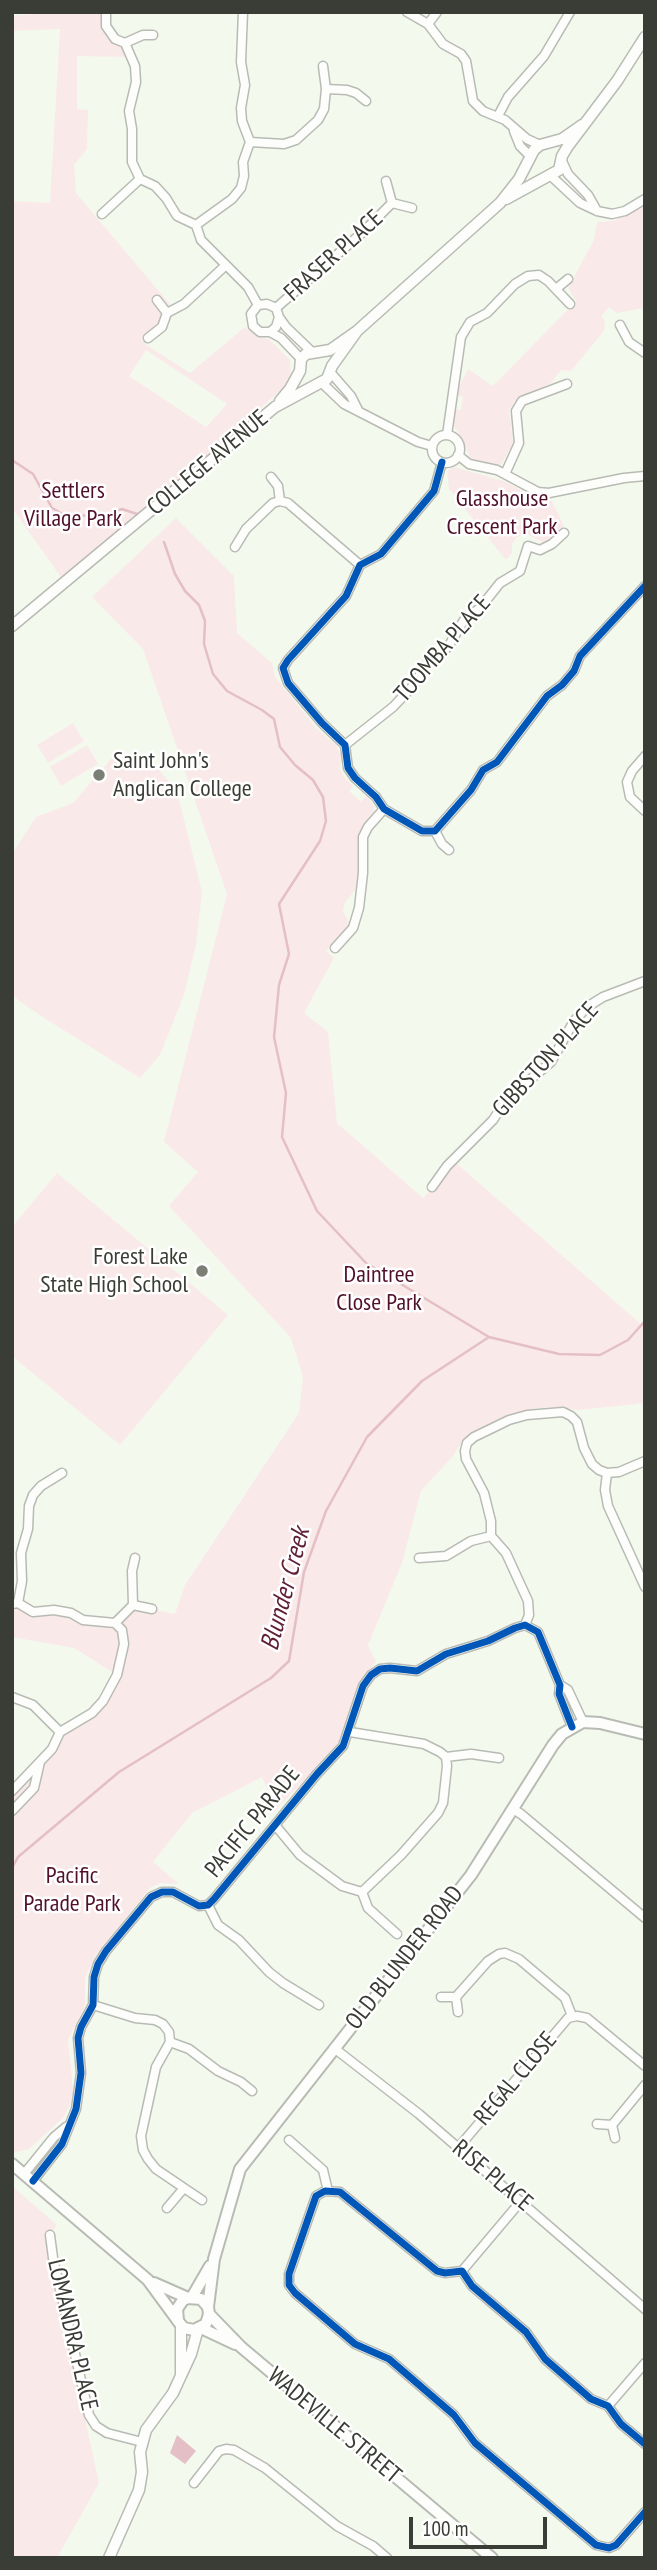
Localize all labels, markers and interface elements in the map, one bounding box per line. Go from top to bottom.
street label: FRASER PLACE [279,204,389,308]
street label: COLLEGE AVENUE [142,404,274,522]
park label: Settlers Village Park [24,477,122,533]
park label: Glasshouse Crescent Park [446,485,558,541]
street label: TOOMBA PLACE [389,590,497,708]
place label: Saint John's Anglican College [113,747,252,803]
marker: Saint John's Anglican College [91,767,107,783]
street label: GIBBSTON PLACE [487,997,605,1123]
place label: Forest Lake State High School [40,1243,188,1299]
park label: Daintree Close Park [336,1261,422,1317]
marker: Forest Lake State High School [194,1263,210,1279]
water label: Blunder Creek [255,1524,317,1654]
street label: PACIFIC PARADE [199,1761,307,1883]
park label: Pacific Parade Park [23,1862,121,1918]
street label: OLD BLUNDER ROAD [340,1880,470,2036]
street label: REGAL CLOSE [469,2026,563,2132]
street label: RISE PLACE [446,2134,538,2218]
street label: LOMANDRA PLACE [41,2257,103,2413]
street label: WADEVILLE STREET [261,2362,407,2490]
scale bar [412,2504,550,2548]
text: 100 m [422,2515,468,2542]

